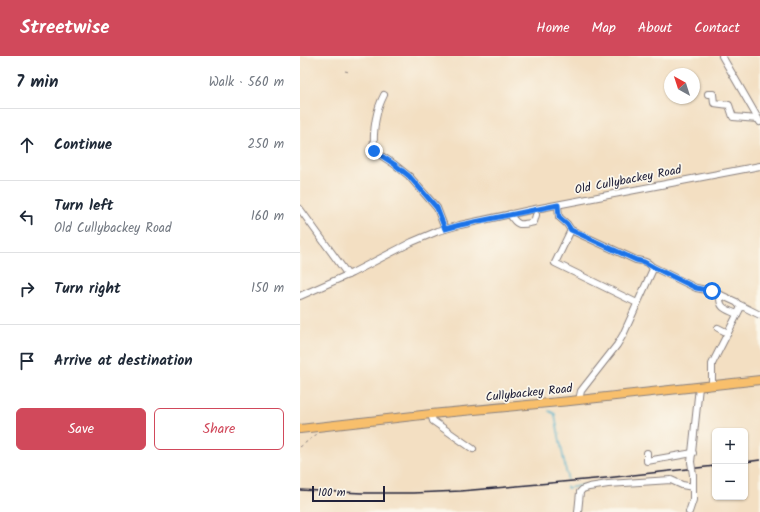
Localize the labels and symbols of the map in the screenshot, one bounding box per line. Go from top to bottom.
north arrow [664,68,700,104]
route end [365,142,383,160]
street label: Old Cullybackey Road [573,160,684,200]
route start [703,282,721,300]
street label: Cullybackey Road [485,379,574,407]
scale bar [312,484,385,503]

